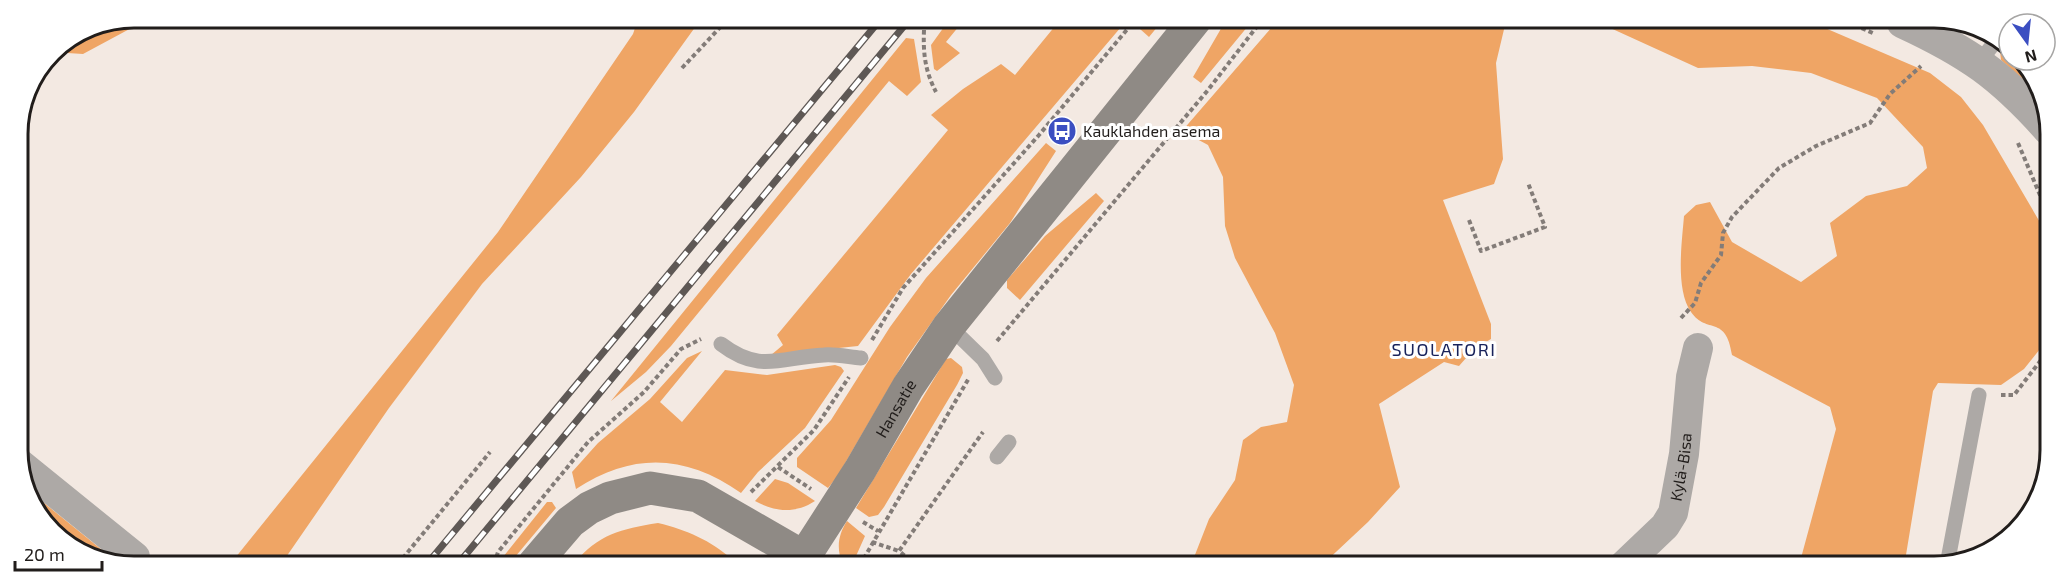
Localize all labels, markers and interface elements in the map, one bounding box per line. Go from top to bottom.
north arrow [1997,12,2057,72]
text: N [2023,46,2039,68]
bus stop icon: Kauklahden asema [1046,115,1078,147]
place label: Kauklahden asema [1083,121,1220,140]
district label: SUOLATORI [1391,338,1497,360]
street label: Hansatie [871,375,920,441]
street label: Kylä-Bisa [1665,432,1695,503]
scale bar [15,534,102,572]
text: 20 m [24,543,65,565]

